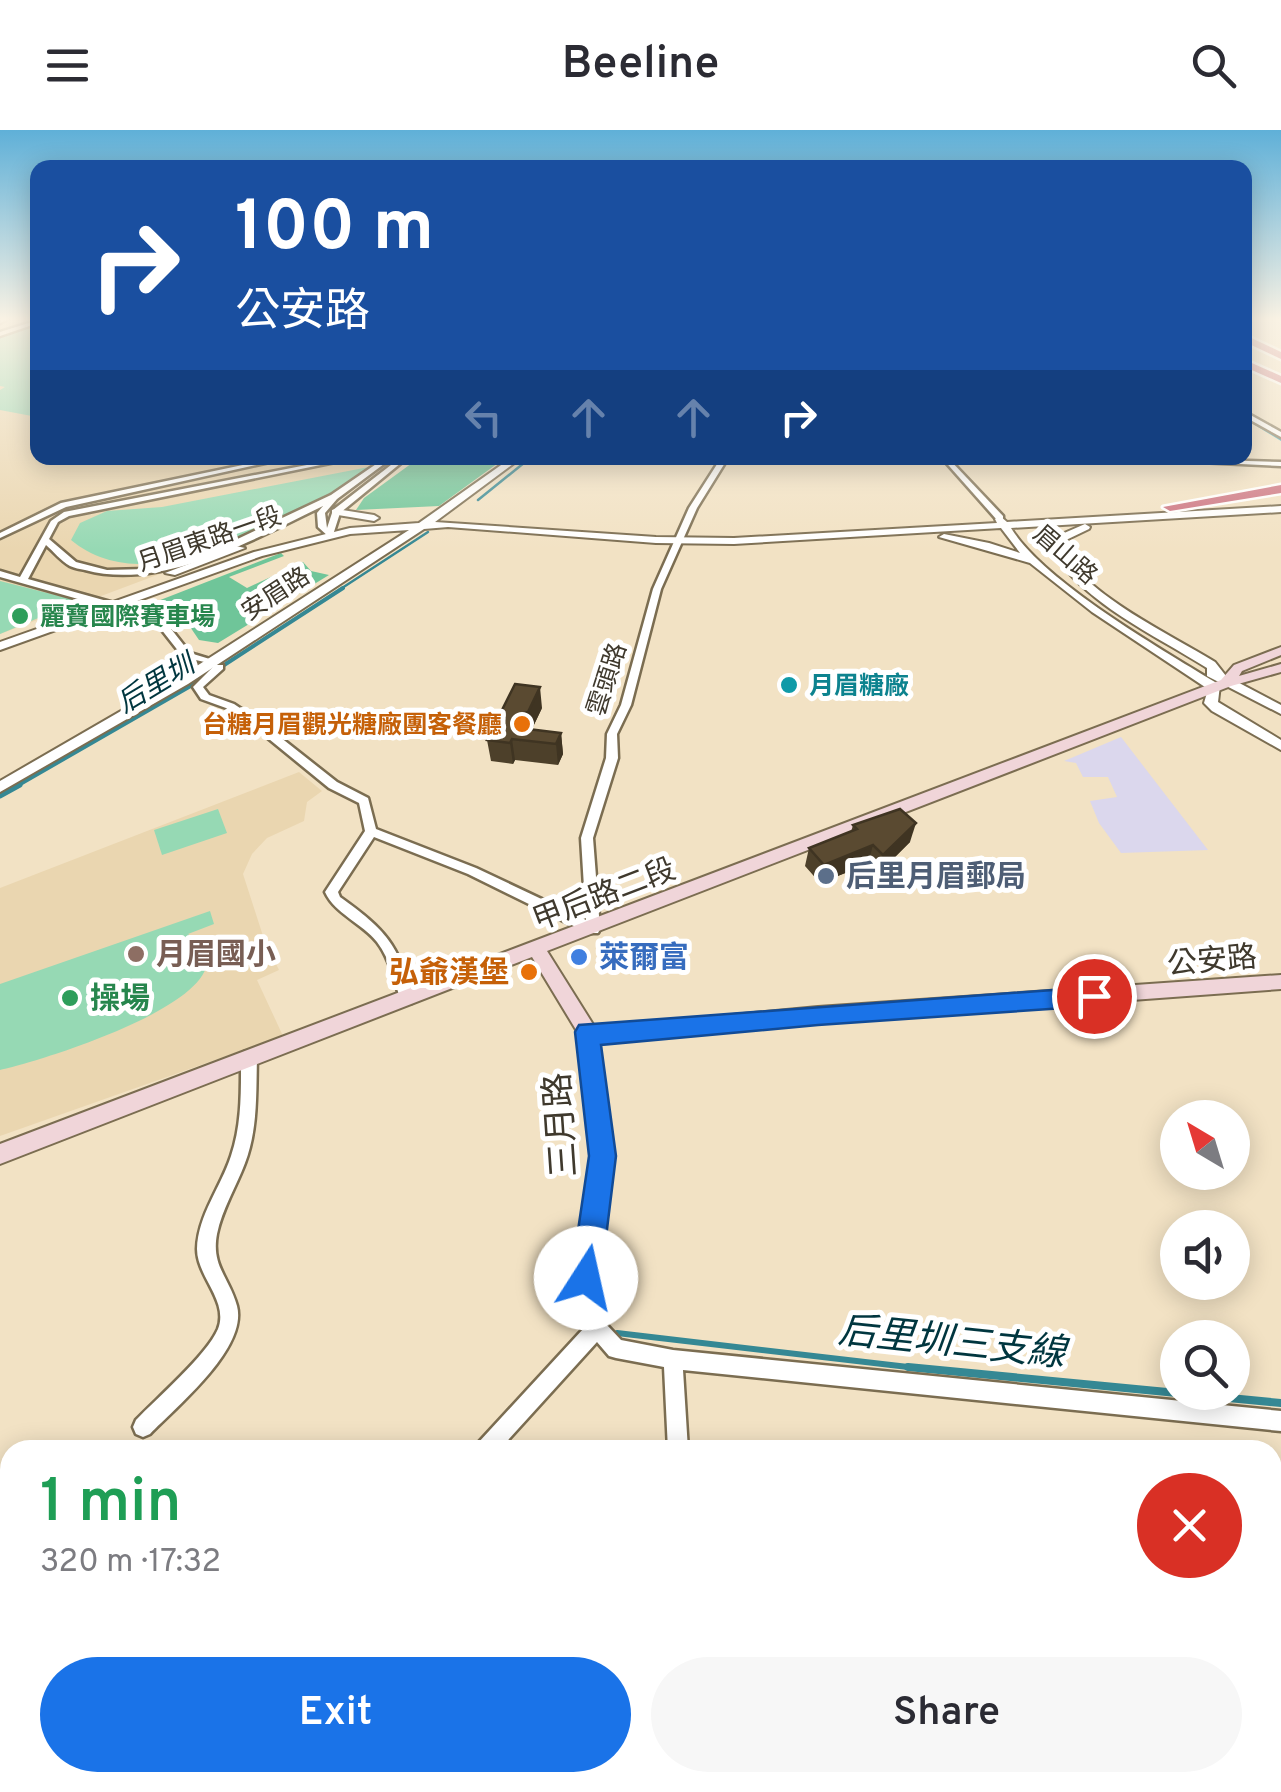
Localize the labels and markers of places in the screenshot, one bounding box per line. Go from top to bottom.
place label: 麗寶國際賽車場 [40,603,215,635]
marker: 麗寶國際賽車場 [9,605,31,627]
place label: 月眉糖廠 [809,672,909,704]
marker: 月眉糖廠 [778,674,800,696]
place label: 台糖月眉觀光糖廠團客餐廳 [202,711,502,743]
marker: 台糖月眉觀光糖廠團客餐廳 [511,713,533,735]
place label: 后里月眉郵局 [846,860,1026,897]
marker: 后里月眉郵局 [815,865,837,887]
place label: 月眉國小 [156,938,276,975]
place label: 萊爾富 [599,941,689,978]
marker: 月眉國小 [125,943,147,965]
marker: 萊爾富 [568,946,590,968]
pin [1052,954,1137,1039]
place label: 弘爺漢堡 [389,956,509,993]
marker: 弘爺漢堡 [518,961,540,983]
place label: 操場 [90,982,150,1019]
marker: 操場 [59,987,81,1009]

